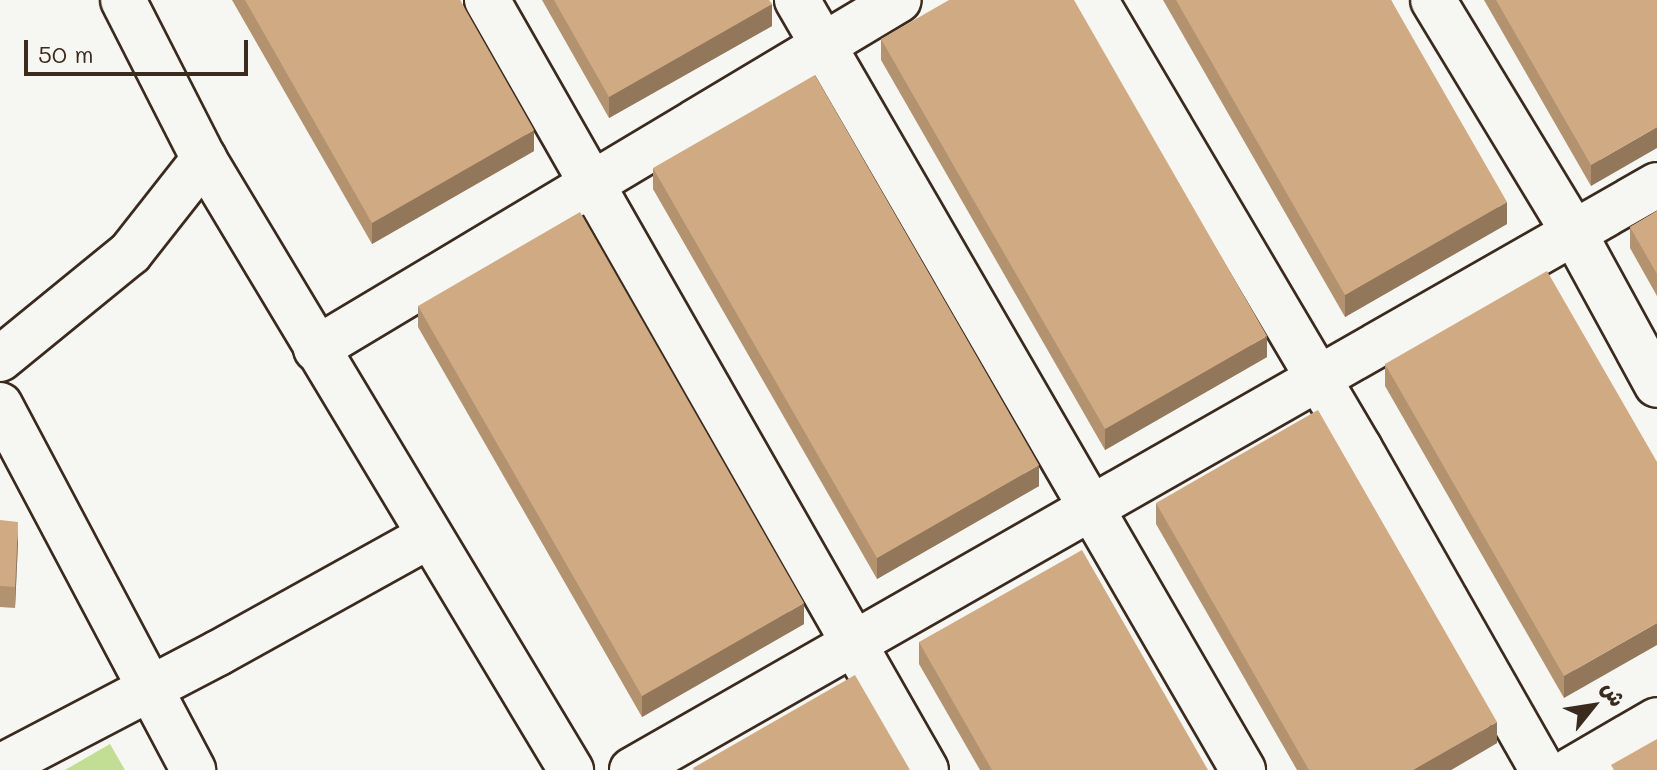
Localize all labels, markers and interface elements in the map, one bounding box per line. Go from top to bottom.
scale bar [28,24,252,74]
text: 50 m [38,38,94,69]
north arrow [1553,666,1633,746]
text: ش [1596,676,1633,711]

